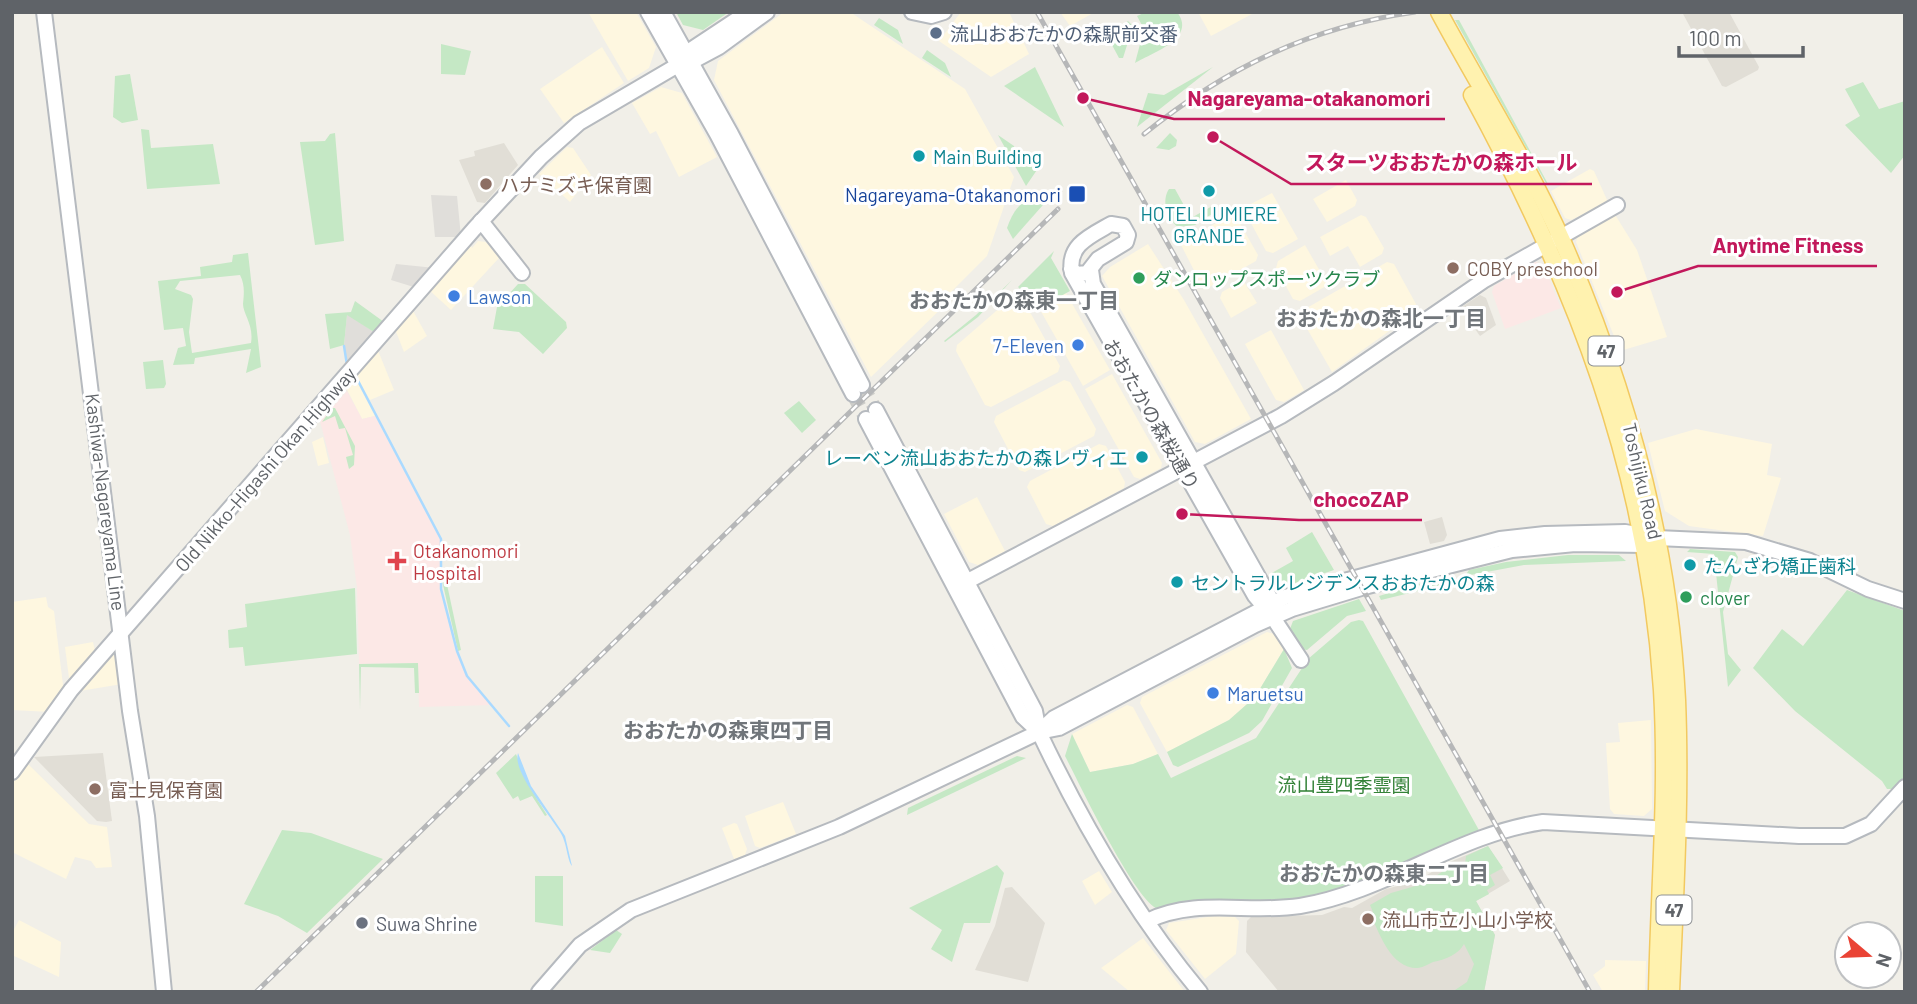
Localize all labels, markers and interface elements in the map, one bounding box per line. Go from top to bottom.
scale bar [1679,14,1803,58]
place label: 流山おおたかの森駅前交番 [950,22,1178,45]
marker: 流山おおたかの森駅前交番 [928,25,944,41]
text: 100 m [1689,25,1742,50]
callout: Nagareyama-otakanomori [1174,77,1445,119]
text: Nagareyama-otakanomori [1188,85,1430,110]
callout: スターツおおたかの森ホール [1291,142,1592,184]
place label: Main Building [933,145,1042,168]
marker: Main Building [911,148,927,164]
text: スターツおおたかの森ホール [1305,149,1577,174]
place label: ハナミズキ保育園 [500,173,652,196]
marker: ハナミズキ保育園 [478,176,494,192]
place label: Nagareyama-Otakanomori [845,183,1061,206]
marker: HOTEL LUMIERE GRANDE [1201,183,1217,199]
marker: Nagareyama-Otakanomori [1067,184,1087,204]
place label: HOTEL LUMIERE GRANDE [1140,202,1278,247]
callout: Anytime Fitness [1698,224,1877,266]
text: Anytime Fitness [1713,232,1863,257]
place label: COBY preschool [1467,257,1598,280]
marker: COBY preschool [1445,260,1461,276]
place label: ダンロップスポーツクラブ [1153,267,1381,290]
marker: ダンロップスポーツクラブ [1131,270,1147,286]
place label: Lawson [468,285,531,308]
district label: おおたかの森東一丁目 [909,287,1119,312]
marker: Lawson [446,288,462,304]
district label: おおたかの森北一丁目 [1276,305,1486,330]
place label: 7-Eleven [993,334,1064,357]
street label: おおたかの森桜通り [1099,334,1205,494]
marker: 7-Eleven [1070,337,1086,353]
road number: 47 [1588,337,1624,366]
street label: Old Nikko-Higashi Okan Highway [170,362,360,576]
street label: Kashiwa-Nagareyama Line [81,392,131,612]
street label: Toshijiku Road [1618,420,1668,542]
place label: レーベン流山おおたかの森レヴィエ [824,446,1128,469]
marker: レーベン流山おおたかの森レヴィエ [1134,449,1150,465]
callout: chocoZAP [1299,478,1422,520]
text: chocoZAP [1313,486,1409,511]
place label: Otakanomori Hospital [413,539,519,584]
marker: Otakanomori Hospital [387,551,407,571]
place label: たんざわ矯正歯科 [1704,554,1856,577]
marker: たんざわ矯正歯科 [1682,557,1698,573]
place label: セントラルレジデンスおおたかの森 [1191,571,1495,594]
marker: セントラルレジデンスおおたかの森 [1169,574,1185,590]
place label: clover [1700,586,1750,609]
marker: clover [1678,589,1694,605]
place label: Maruetsu [1227,682,1304,705]
marker: Maruetsu [1205,685,1221,701]
district label: おおたかの森東四丁目 [623,717,833,742]
park label: 流山豊四季霊園 [1277,773,1411,796]
place label: 富士見保育園 [109,778,223,801]
marker: 富士見保育園 [87,781,103,797]
district label: おおたかの森東二丁目 [1279,860,1489,885]
road number: 47 [1656,896,1692,925]
place label: 流山市立小山小学校 [1382,908,1553,931]
marker: 流山市立小山小学校 [1360,911,1376,927]
place label: Suwa Shrine [376,912,478,935]
marker: Suwa Shrine [354,915,370,931]
north arrow [1833,920,1903,990]
text: N [1872,951,1897,970]

